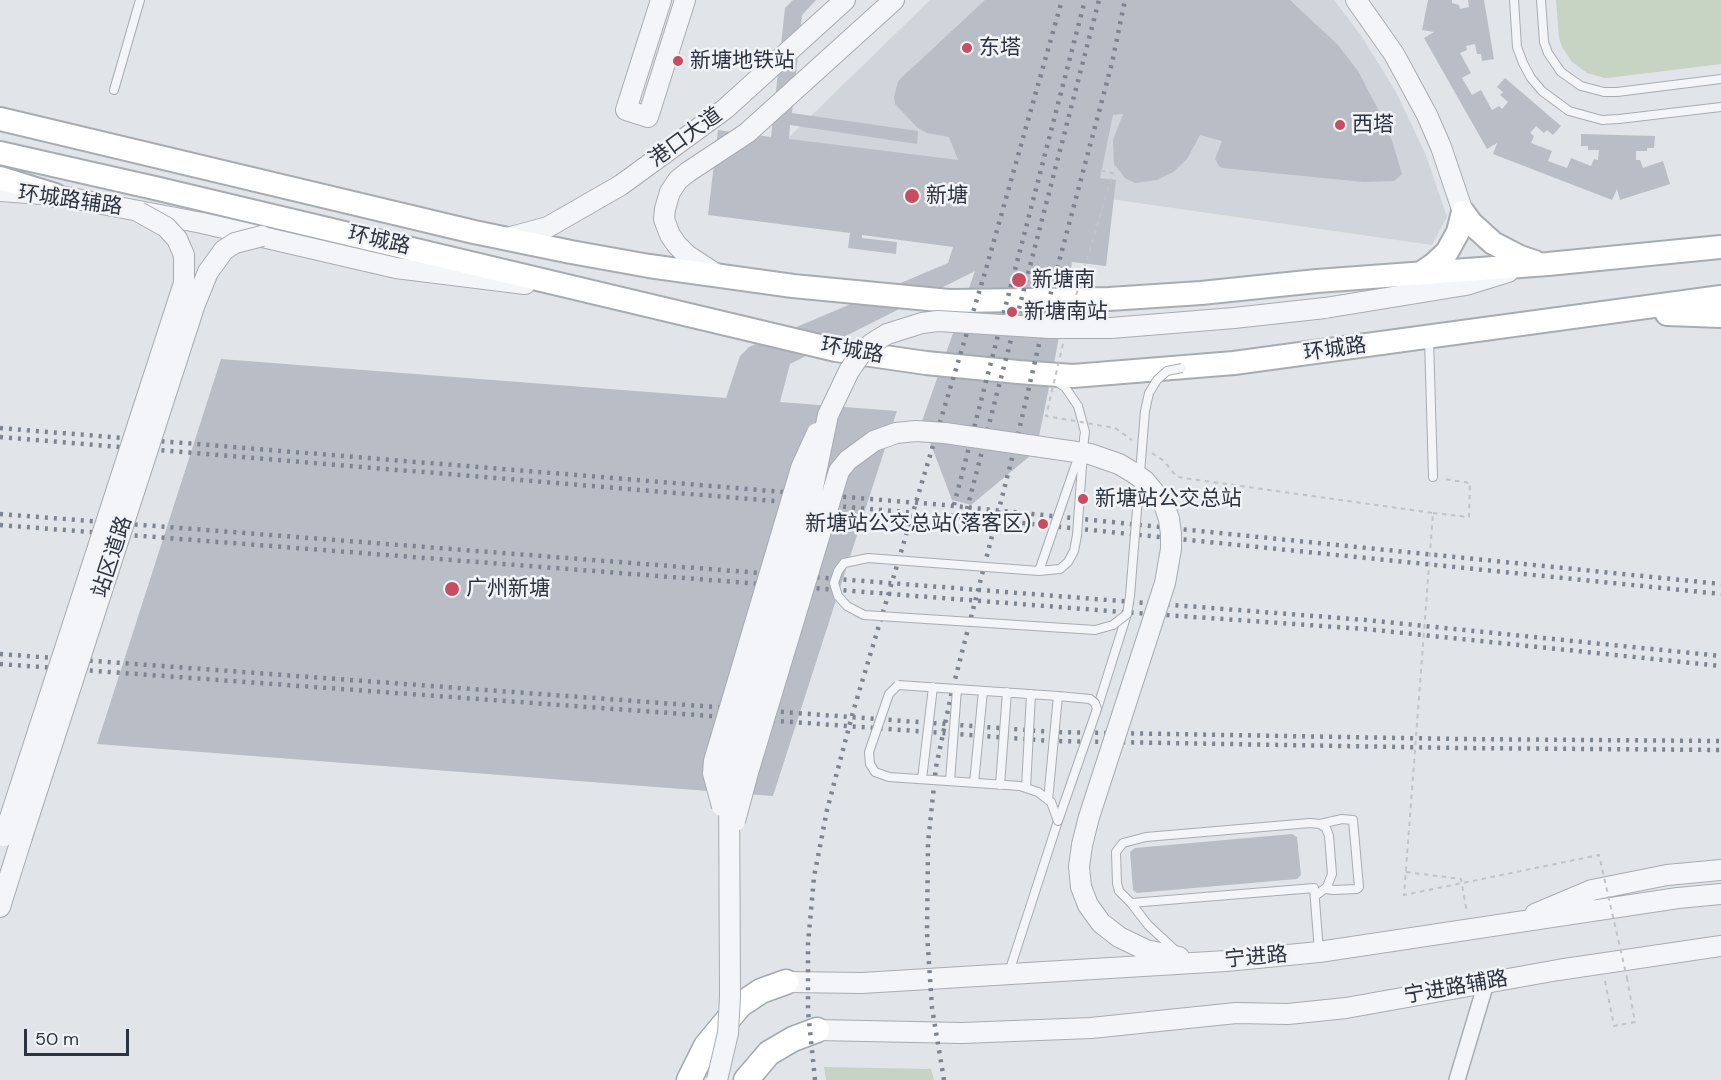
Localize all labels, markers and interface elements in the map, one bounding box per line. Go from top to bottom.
place label: 东塔 [979,35,1021,61]
marker: 东塔 [960,41,974,55]
place label: 新塘地铁站 [690,48,795,74]
marker: 新塘地铁站 [671,54,685,68]
street label: 港口大道 [645,103,727,173]
place label: 西塔 [1352,112,1394,138]
marker: 西塔 [1333,118,1347,132]
street label: 环城路辅路 [16,181,124,221]
place label: 新塘 [926,183,968,209]
marker: 新塘 [903,187,921,205]
street label: 环城路 [345,222,413,260]
place label: 新塘南 [1032,267,1095,293]
marker: 新塘南 [1010,271,1028,289]
place label: 新塘南站 [1024,299,1108,325]
marker: 新塘南站 [1005,305,1019,319]
street label: 环城路 [819,333,885,369]
street label: 环城路 [1302,333,1368,367]
place label: 新塘站公交总站 [1095,486,1242,512]
marker: 新塘站公交总站 [1076,492,1090,506]
place label: 新塘站公交总站(落客区) [805,511,1031,537]
street label: 站区道路 [88,513,138,601]
marker: 新塘站公交总站(落客区) [1036,517,1050,531]
place label: 广州新塘 [466,576,550,602]
marker: 广州新塘 [443,580,461,598]
street label: 宁进路 [1224,943,1288,973]
street label: 宁进路辅路 [1402,966,1510,1010]
scale bar [27,1017,132,1055]
text: 50 m [35,1027,79,1051]

